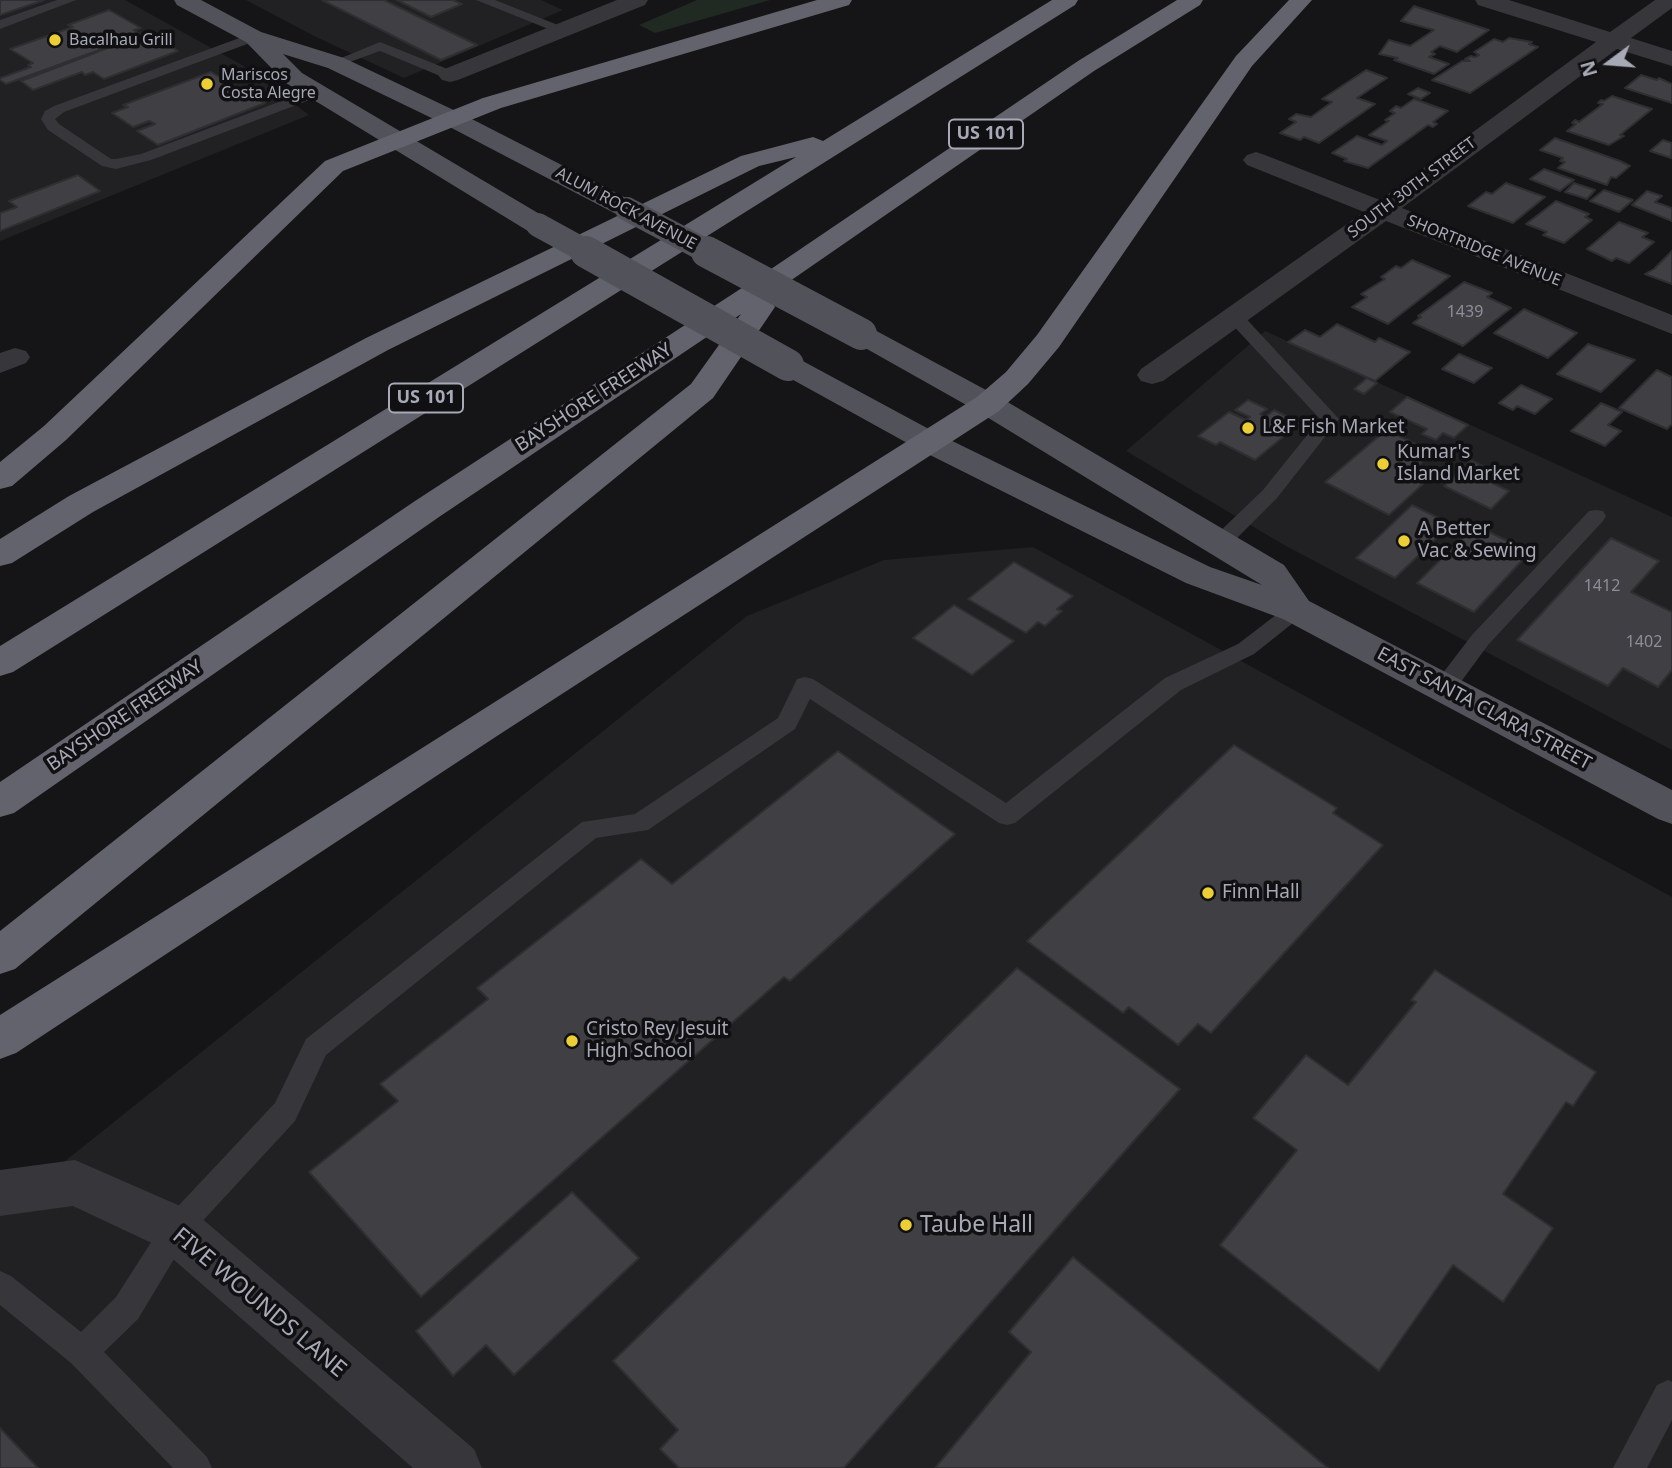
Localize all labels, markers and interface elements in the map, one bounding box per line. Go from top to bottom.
north arrow [1574,28,1644,98]
place label: Bacalhau Grill [69,30,173,50]
marker: Bacalhau Grill [47,32,63,48]
text: N [1574,58,1603,80]
place label: Mariscos Costa Alegre [221,65,316,103]
marker: Mariscos Costa Alegre [199,76,215,92]
road number: US 101 [949,119,1023,148]
street label: SOUTH 30TH STREET [1344,134,1480,242]
street label: ALUM ROCK AVENUE [553,164,699,254]
street label: SHORTRIDGE AVENUE [1404,211,1564,291]
house number: 1439 [1447,302,1483,322]
street label: BAYSHORE FREEWAY [511,339,677,457]
road number: US 101 [389,384,463,412]
place label: L&F Fish Market [1262,417,1405,439]
marker: L&F Fish Market [1240,420,1256,436]
place label: Kumar's Island Market [1397,442,1520,486]
marker: Kumar's Island Market [1375,456,1391,472]
place label: A Better Vac & Sewing [1418,519,1537,563]
marker: A Better Vac & Sewing [1396,533,1412,549]
house number: 1412 [1584,576,1620,596]
house number: 1402 [1626,632,1662,652]
street label: EAST SANTA CLARA STREET [1373,643,1595,775]
street label: BAYSHORE FREEWAY [43,656,207,776]
place label: Finn Hall [1222,882,1300,904]
marker: Finn Hall [1200,885,1216,901]
place label: Cristo Rey Jesuit High School [586,1019,728,1063]
marker: Cristo Rey Jesuit High School [564,1033,580,1049]
place label: Taube Hall [920,1211,1033,1239]
marker: Taube Hall [898,1217,914,1233]
street label: FIVE WOUNDS LANE [167,1222,351,1384]

